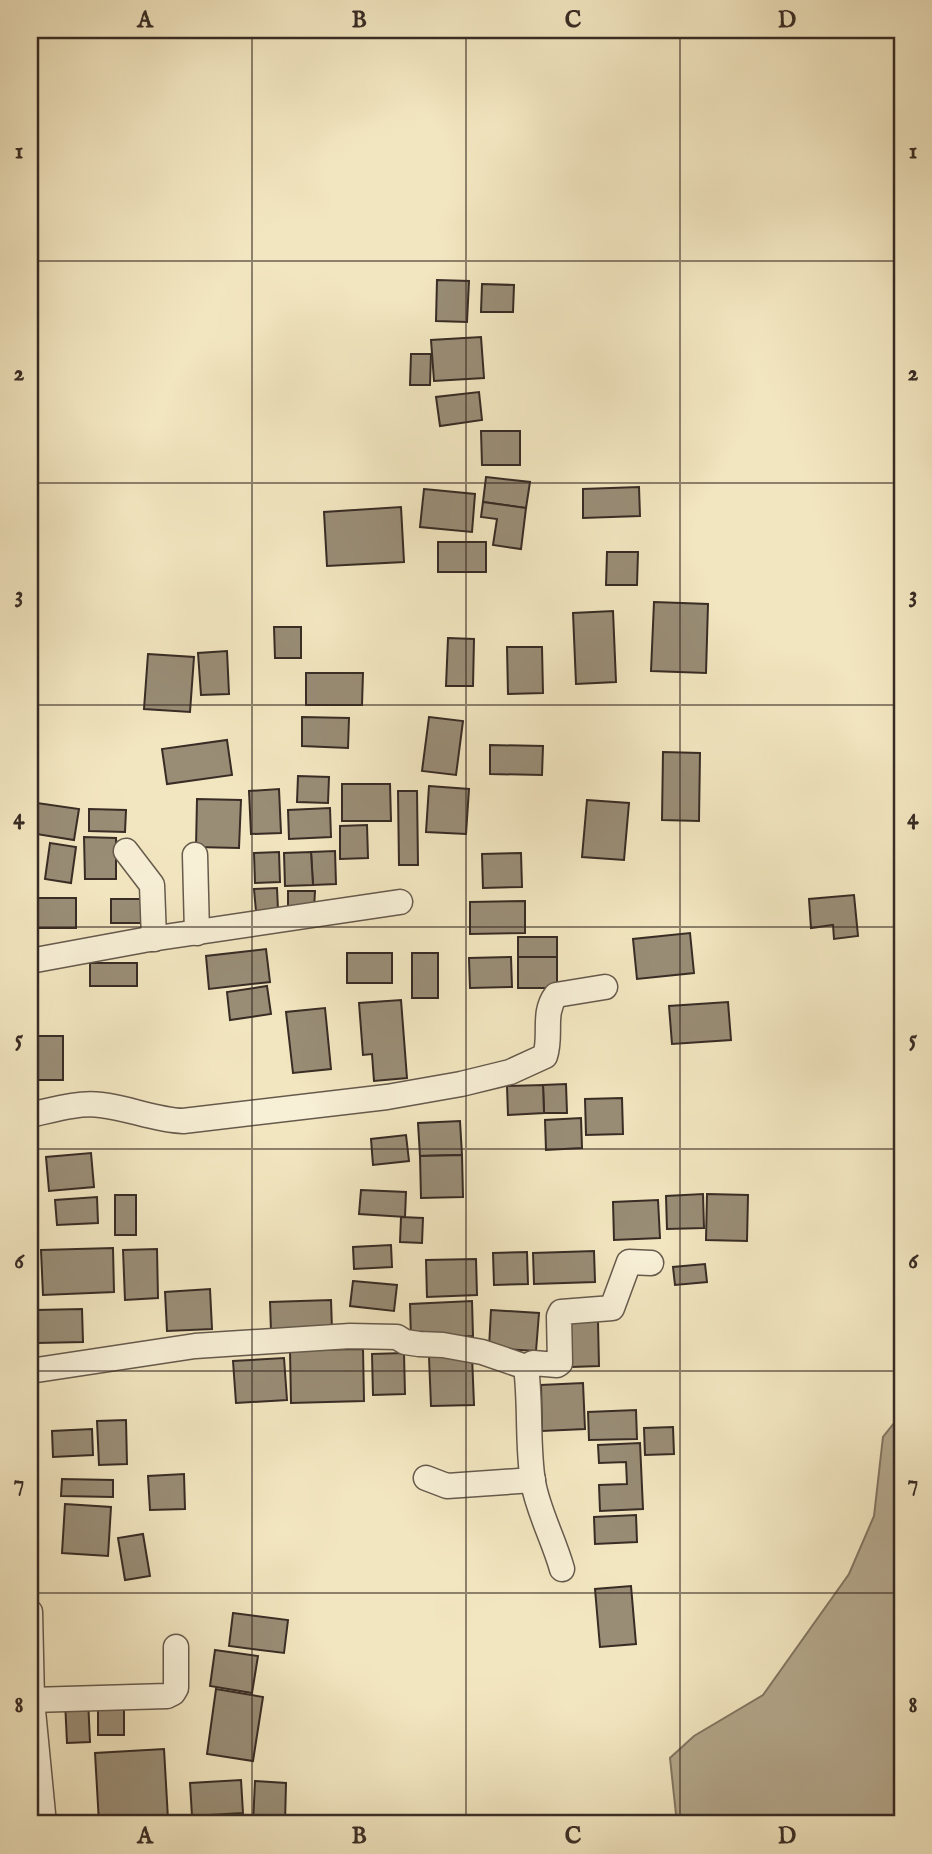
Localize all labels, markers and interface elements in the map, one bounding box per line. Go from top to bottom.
text: A [136,6,154,35]
text: B [351,6,367,35]
text: C [565,6,582,35]
text: D [778,6,796,35]
text: 1 [15,137,23,166]
text: 1 [909,137,917,166]
text: 2 [14,359,25,388]
text: 2 [908,359,919,388]
text: 3 [15,581,23,610]
text: 3 [909,581,917,610]
text: 4 [13,803,25,832]
text: 4 [907,803,919,832]
text: 5 [15,1025,24,1054]
text: 5 [909,1025,918,1054]
text: 6 [14,1247,25,1276]
text: 6 [908,1247,919,1276]
text: 7 [14,1469,24,1498]
text: 7 [908,1469,918,1498]
text: 8 [14,1691,24,1720]
text: 8 [908,1691,918,1720]
text: A [136,1822,154,1851]
text: B [351,1822,367,1851]
text: C [565,1822,582,1851]
text: D [778,1822,796,1851]

